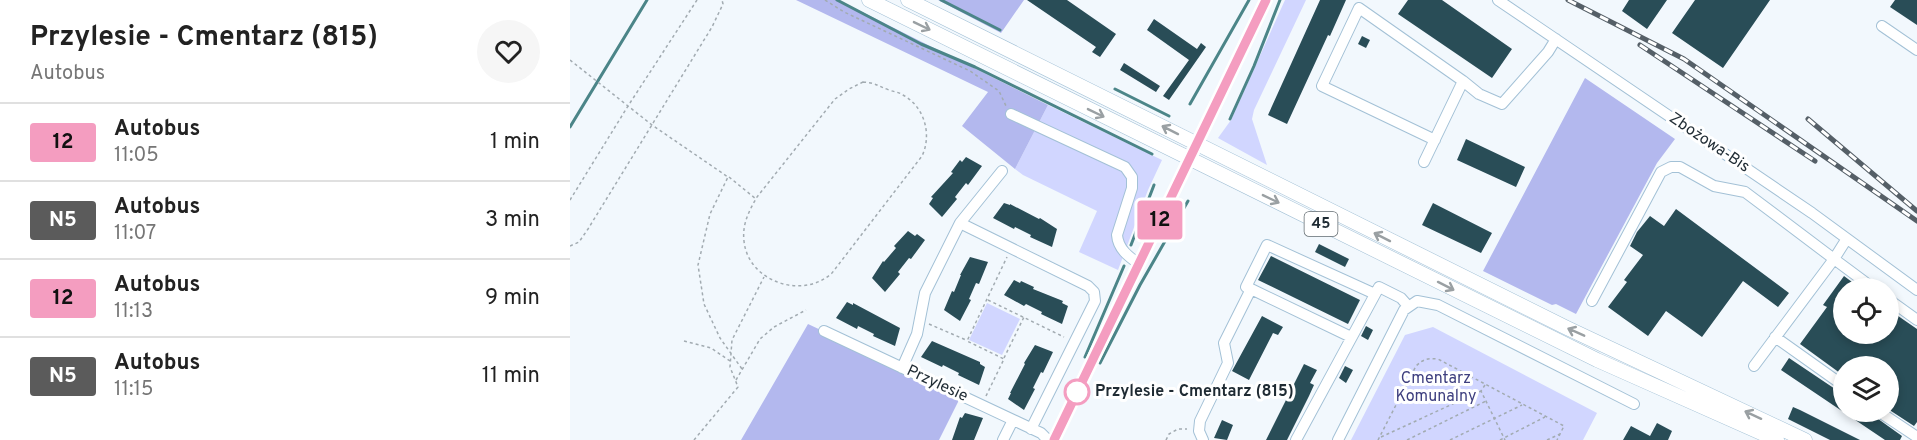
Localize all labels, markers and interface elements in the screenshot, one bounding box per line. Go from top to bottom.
text: Przylesie - Cmentarz (815) [30,20,378,56]
button: heart [477,20,540,83]
one-way arrow [912,21,930,32]
text: Autobus [30,61,105,87]
one-way arrow [1087,108,1105,119]
street label: Zbożowa-Bis [1665,109,1753,177]
text: Autobus [114,116,200,143]
one-way arrow [1162,124,1180,136]
text: 12 [52,129,74,156]
text: 1 min [490,129,540,156]
text: 11:05 [114,143,159,169]
text: Autobus [114,194,200,221]
one-way arrow [1262,194,1280,206]
line badge: 12 [1133,200,1187,240]
text: N5 [49,207,77,234]
text: 3 min [485,207,540,234]
text: 12 [1149,207,1171,234]
road number: 45 [1304,212,1338,236]
text: 11:07 [114,221,156,247]
one-way arrow [1374,230,1392,242]
text: Autobus [114,272,200,299]
map controls [1833,278,1899,422]
button: locate [1833,278,1899,344]
one-way arrow [1436,281,1454,292]
text: 12 [52,285,74,312]
text: 9 min [485,285,540,312]
text: 11:13 [114,299,153,325]
one-way arrow [1567,326,1585,338]
text: Autobus [114,350,200,377]
button: layers [1833,356,1899,422]
street label: Przylesie [903,361,971,407]
text: N5 [49,363,77,390]
text: 11 min [482,363,540,390]
park label: Cmentarz Komunalny [1396,369,1476,407]
text: 11:15 [114,377,153,403]
marker: Przylesie - Cmentarz (815) [1064,379,1090,405]
place label: Przylesie - Cmentarz (815) [1095,382,1294,402]
one-way arrow [1744,408,1762,420]

